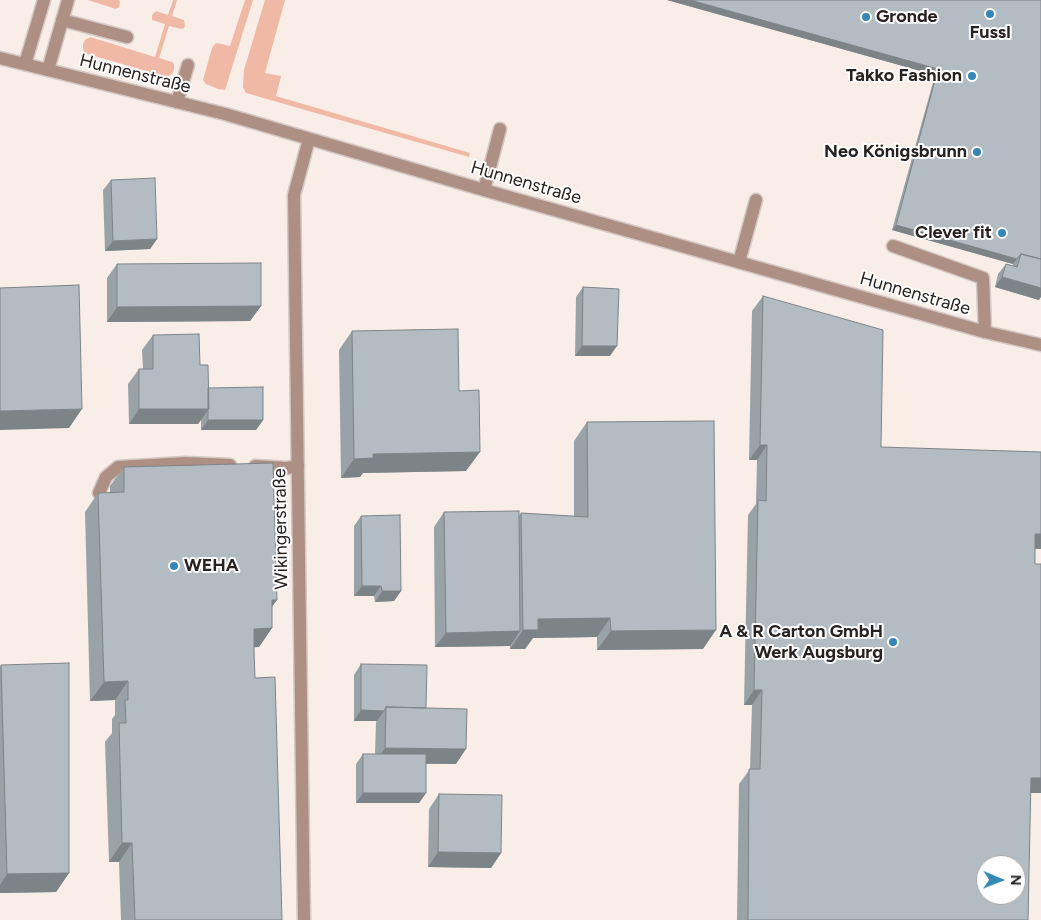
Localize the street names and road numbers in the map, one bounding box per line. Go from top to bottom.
street label: Hunnenstraße [77,50,193,98]
street label: Hunnenstraße [468,157,584,209]
street label: Hunnenstraße [857,268,973,320]
street label: Wikingerstraße [269,468,293,590]

